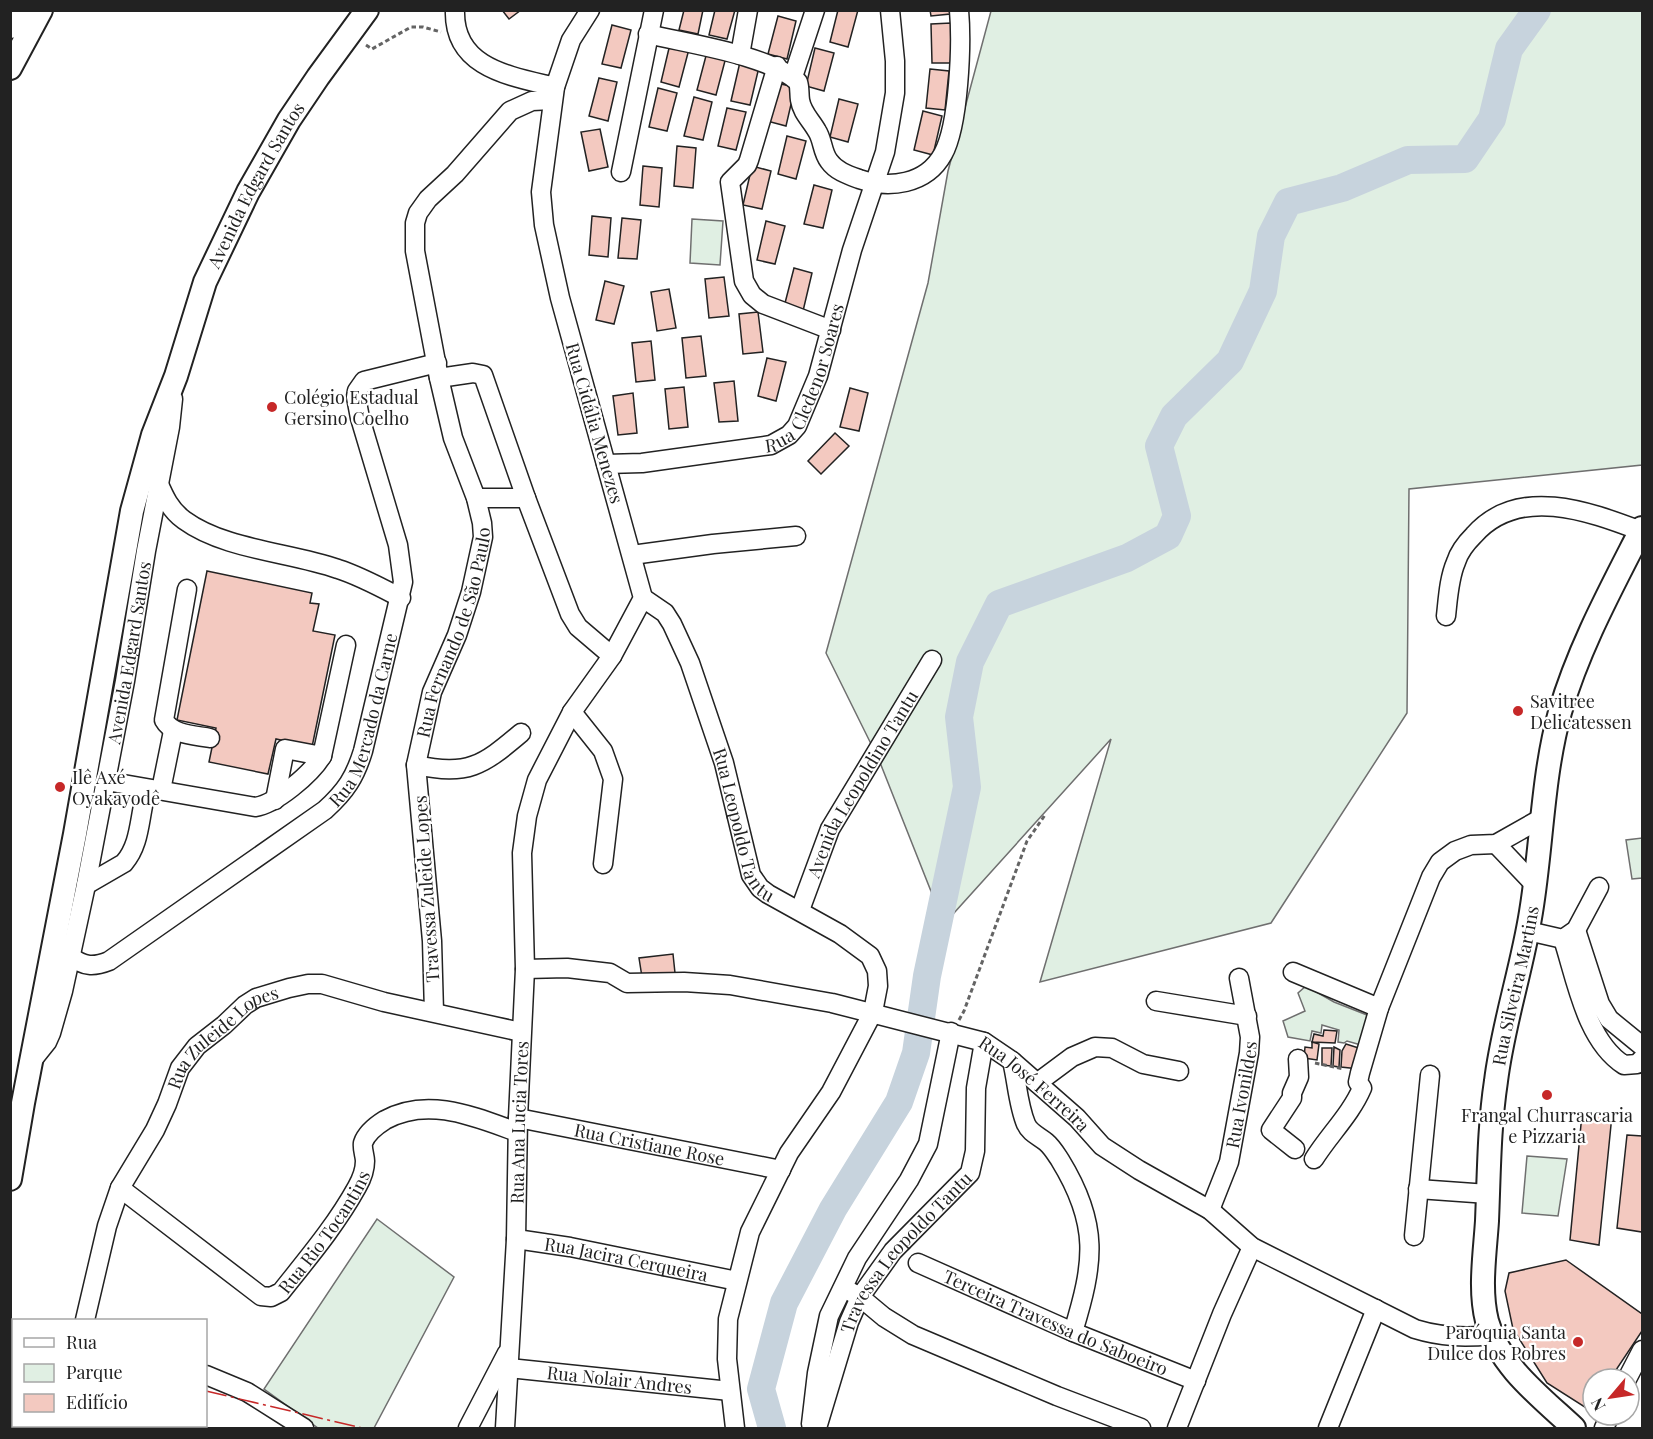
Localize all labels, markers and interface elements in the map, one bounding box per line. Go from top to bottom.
street label: Avenida Edgard Santos [201,97,310,273]
street label: Rua Cledenor Soares [763,301,849,458]
street label: Rua Cidália Menezes [561,340,629,506]
place label: Colégio Estadual Gersino Coelho [284,385,419,430]
marker: Colégio Estadual Gersino Coelho [265,400,279,414]
street label: Rua Fernando de São Paulo [410,527,495,740]
street label: Avenida Edgard Santos [101,559,156,747]
street label: Rua Mercado da Carne [323,631,403,812]
street label: Avenida Leopoldino Tantu [801,685,923,882]
place label: Savitree Delicatessen [1530,689,1632,734]
marker: Savitree Delicatessen [1511,704,1525,718]
street label: Rua Leopoldo Tantu [708,745,779,908]
place label: Ilê Axé Oyakayodê [72,765,160,810]
marker: Ilê Axé Oyakayodê [53,780,67,794]
street label: Travessa Zuleide Lopes [407,795,445,983]
street label: Rua Silveira Martins [1486,904,1544,1067]
street label: Rua Zuleide Lopes [161,980,281,1092]
street label: Rua José Ferreira [974,1030,1095,1137]
street label: Rua Ana Lucia Tores [505,1040,534,1204]
street label: Rua Ivonildes [1220,1041,1262,1150]
marker: Frangal Churrascaria e Pizzaria [1540,1088,1554,1102]
place label: Frangal Churrascaria e Pizzaria [1461,1103,1633,1148]
street label: Rua Cristiane Rose [572,1117,727,1171]
street label: Travessa Leopoldo Tantu [834,1166,977,1336]
street label: Rua Rio Tocantins [273,1167,375,1298]
street label: Rua Jacira Cerqueira [543,1231,710,1287]
street label: Terceira Travessa do Saboeiro [940,1264,1172,1381]
legend [12,1319,207,1427]
place label: Paróquia Santa Dulce dos Pobres [1427,1320,1566,1365]
text: Rua [66,1330,97,1354]
marker: Paróquia Santa Dulce dos Pobres [1571,1335,1585,1349]
text: Parque [66,1360,123,1384]
street label: Rua Nolair Andres [546,1360,693,1399]
north arrow [1581,1367,1641,1427]
text: Edifício [66,1390,128,1414]
text: N [1585,1394,1609,1415]

